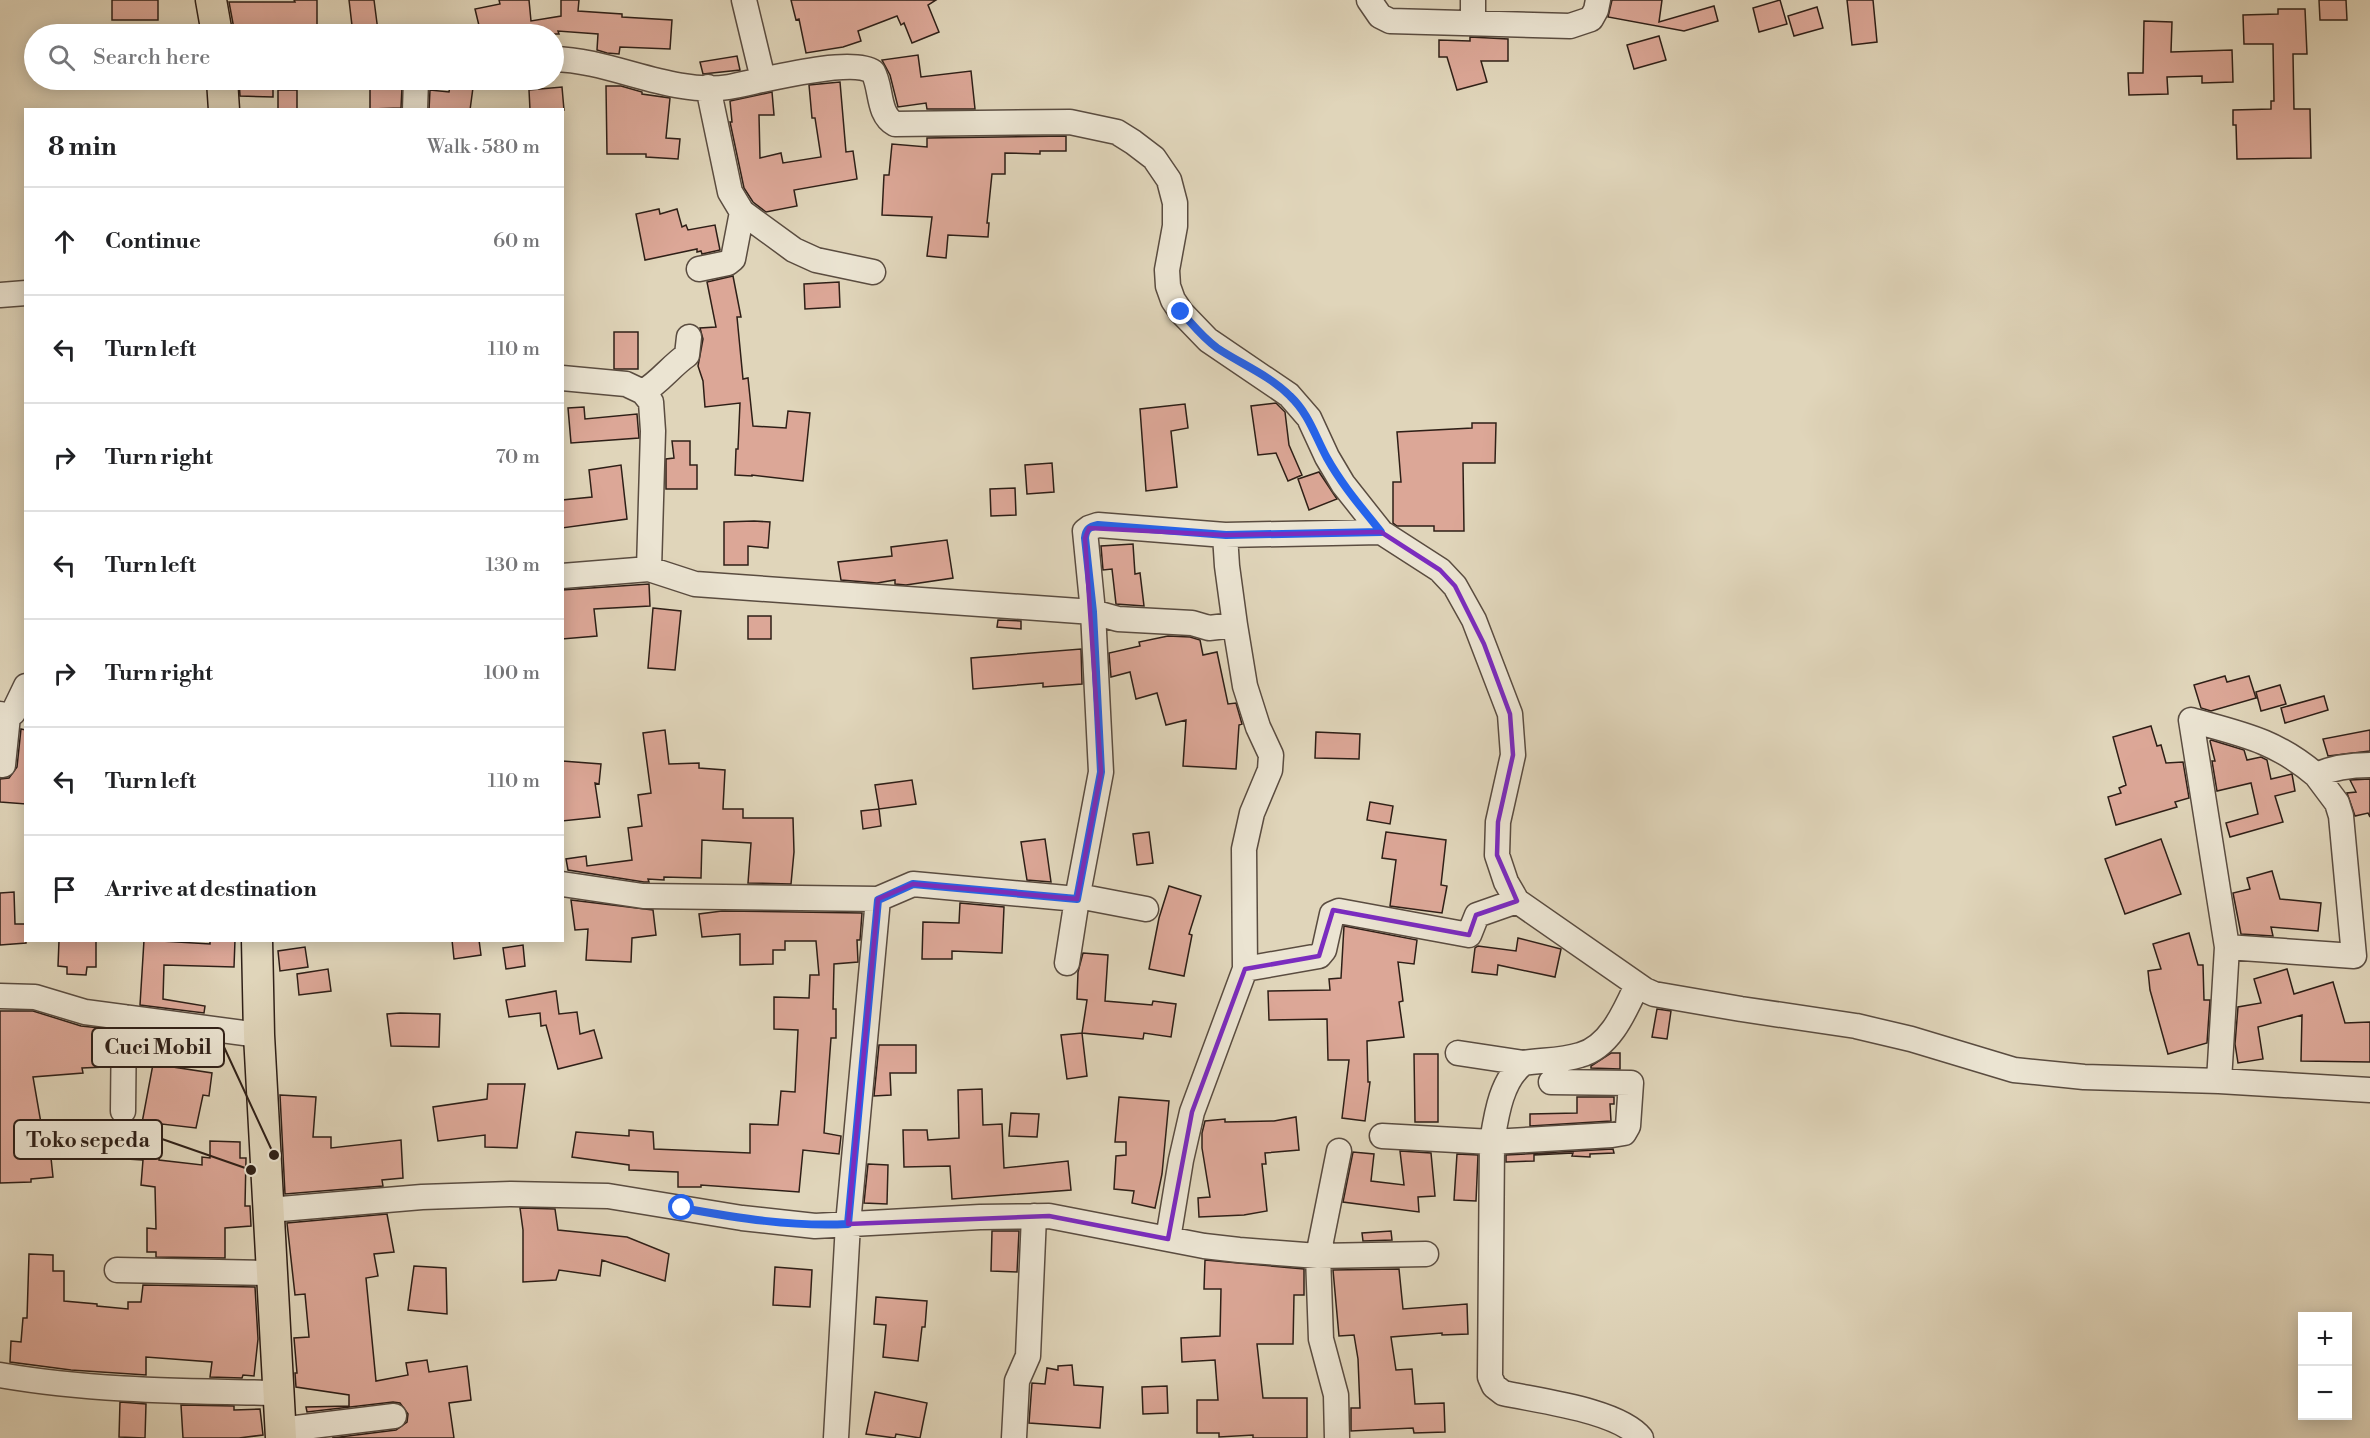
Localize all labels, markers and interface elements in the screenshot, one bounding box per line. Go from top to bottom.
search box [24,24,564,90]
icon: search [45,41,78,74]
text: Search here [93,44,210,71]
text: 8 min [48,131,117,163]
text: Walk · 580 m [427,135,540,160]
icon: ahead [48,225,81,258]
text: Continue [105,228,201,255]
text: 60 m [493,229,540,254]
route end [1167,298,1193,324]
icon: left [48,333,81,366]
text: Turn left [105,336,196,363]
text: 110 m [488,337,540,362]
icon: right [48,441,81,474]
text: Turn right [105,444,213,471]
text: 70 m [496,445,540,470]
icon: left [48,549,81,582]
text: Turn left [105,552,196,579]
text: 130 m [485,553,540,578]
icon: right [48,657,81,690]
text: Turn right [105,660,213,687]
text: 100 m [484,661,540,686]
icon: left [48,765,81,798]
text: Turn left [105,768,196,795]
text: 110 m [488,769,540,794]
icon: arrive [48,873,81,906]
text: Arrive at destination [105,876,317,903]
callout: Cuci Mobil [92,1028,224,1067]
text: Cuci Mobil [104,1035,212,1061]
callout: Toko sepeda [14,1120,162,1159]
text: Toko sepeda [26,1128,150,1154]
route start [668,1194,694,1220]
map controls [2298,1312,2352,1420]
button: + [2298,1312,2352,1366]
button: − [2298,1366,2352,1420]

